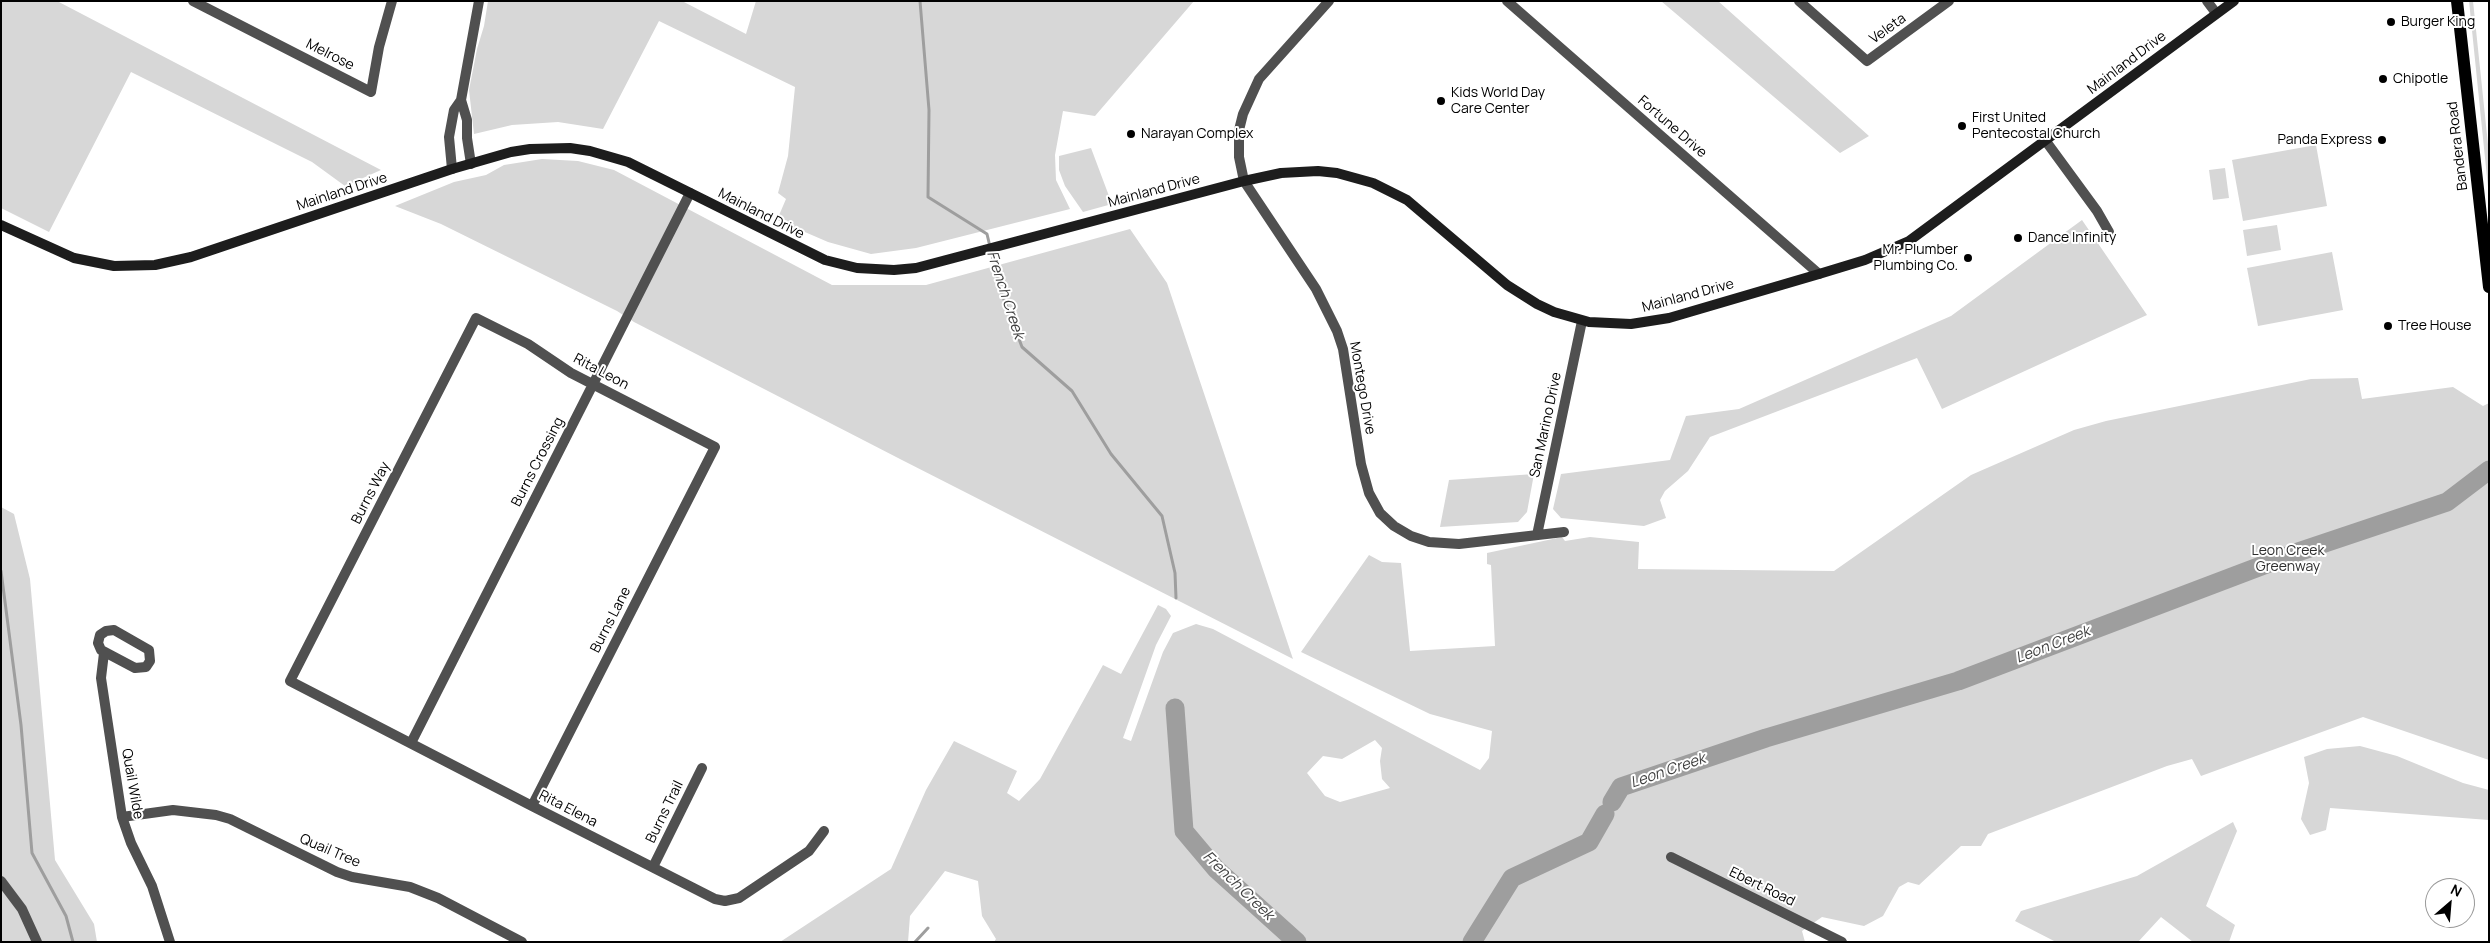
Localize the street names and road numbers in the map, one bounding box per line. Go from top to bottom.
street label: Veleta [1867,10,1909,48]
street label: Mainland Drive [2084,28,2170,98]
street label: Melrose [303,36,357,74]
street label: Fortune Drive [1634,92,1710,162]
street label: Bandera Road [2444,100,2472,192]
street label: Mainland Drive [295,169,389,215]
street label: Mainland Drive [1106,171,1202,211]
street label: Mainland Drive [715,185,807,243]
street label: Mainland Drive [1640,276,1736,316]
street label: Montego Drive [1346,340,1378,436]
street label: Rita Leon [570,350,632,394]
street label: San Marino Drive [1527,371,1565,479]
street label: Burns Crossing [508,414,568,510]
street label: Burns Way [348,459,394,527]
street label: Burns Lane [587,584,635,656]
street label: Quail Wilde [118,747,146,821]
street label: Burns Trail [643,778,687,846]
street label: Rita Elena [536,787,600,831]
street label: Quail Tree [297,831,363,871]
street label: Ebert Road [1726,864,1798,910]

